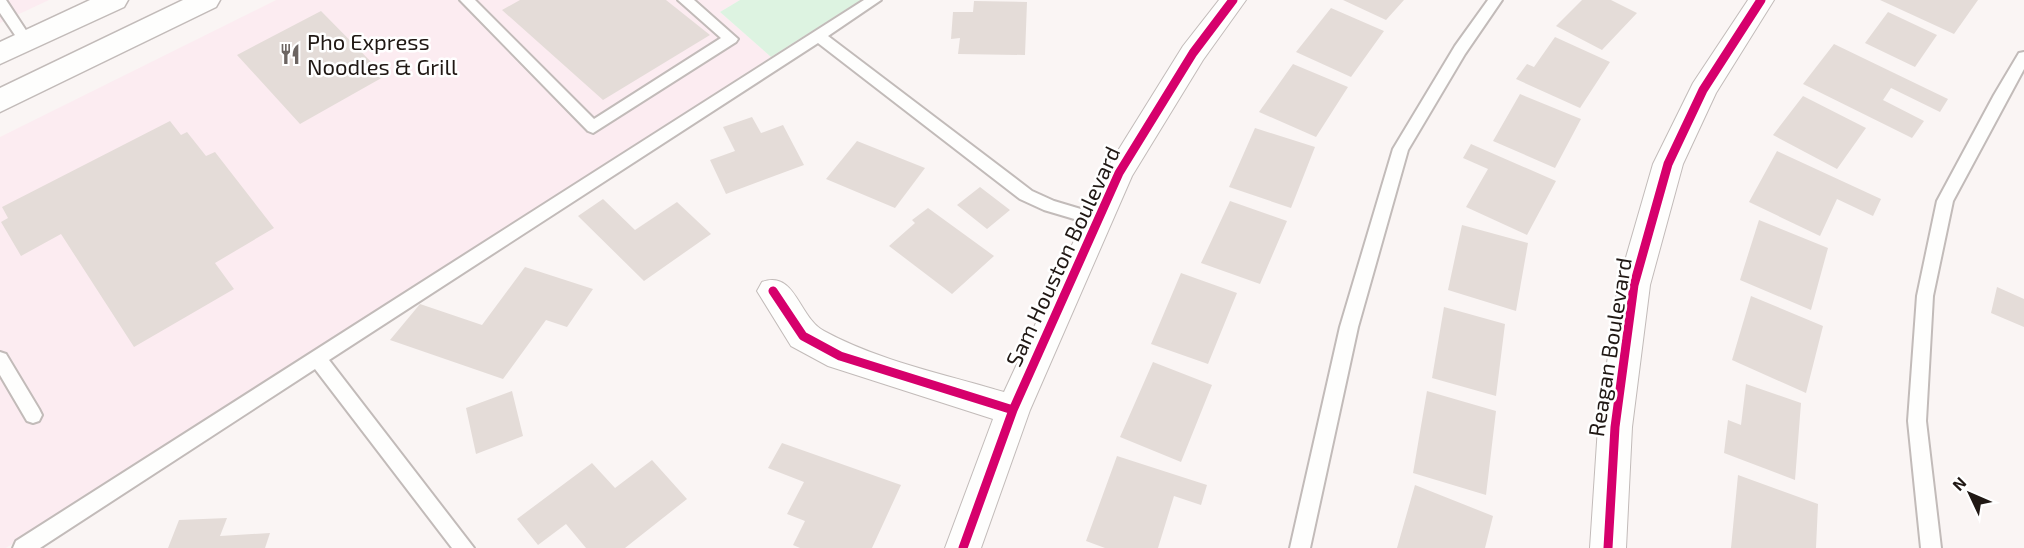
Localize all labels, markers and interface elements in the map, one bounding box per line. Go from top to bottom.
place label: Pho Express Noodles & Grill [307,28,458,79]
restaurant icon: Pho Express Noodles & Grill [278,42,302,66]
street label: Sam Houston Boulevard [1000,142,1124,370]
street label: Reagan Boulevard [1582,256,1636,438]
north arrow [1940,464,2000,524]
text: N [1948,472,1970,494]

